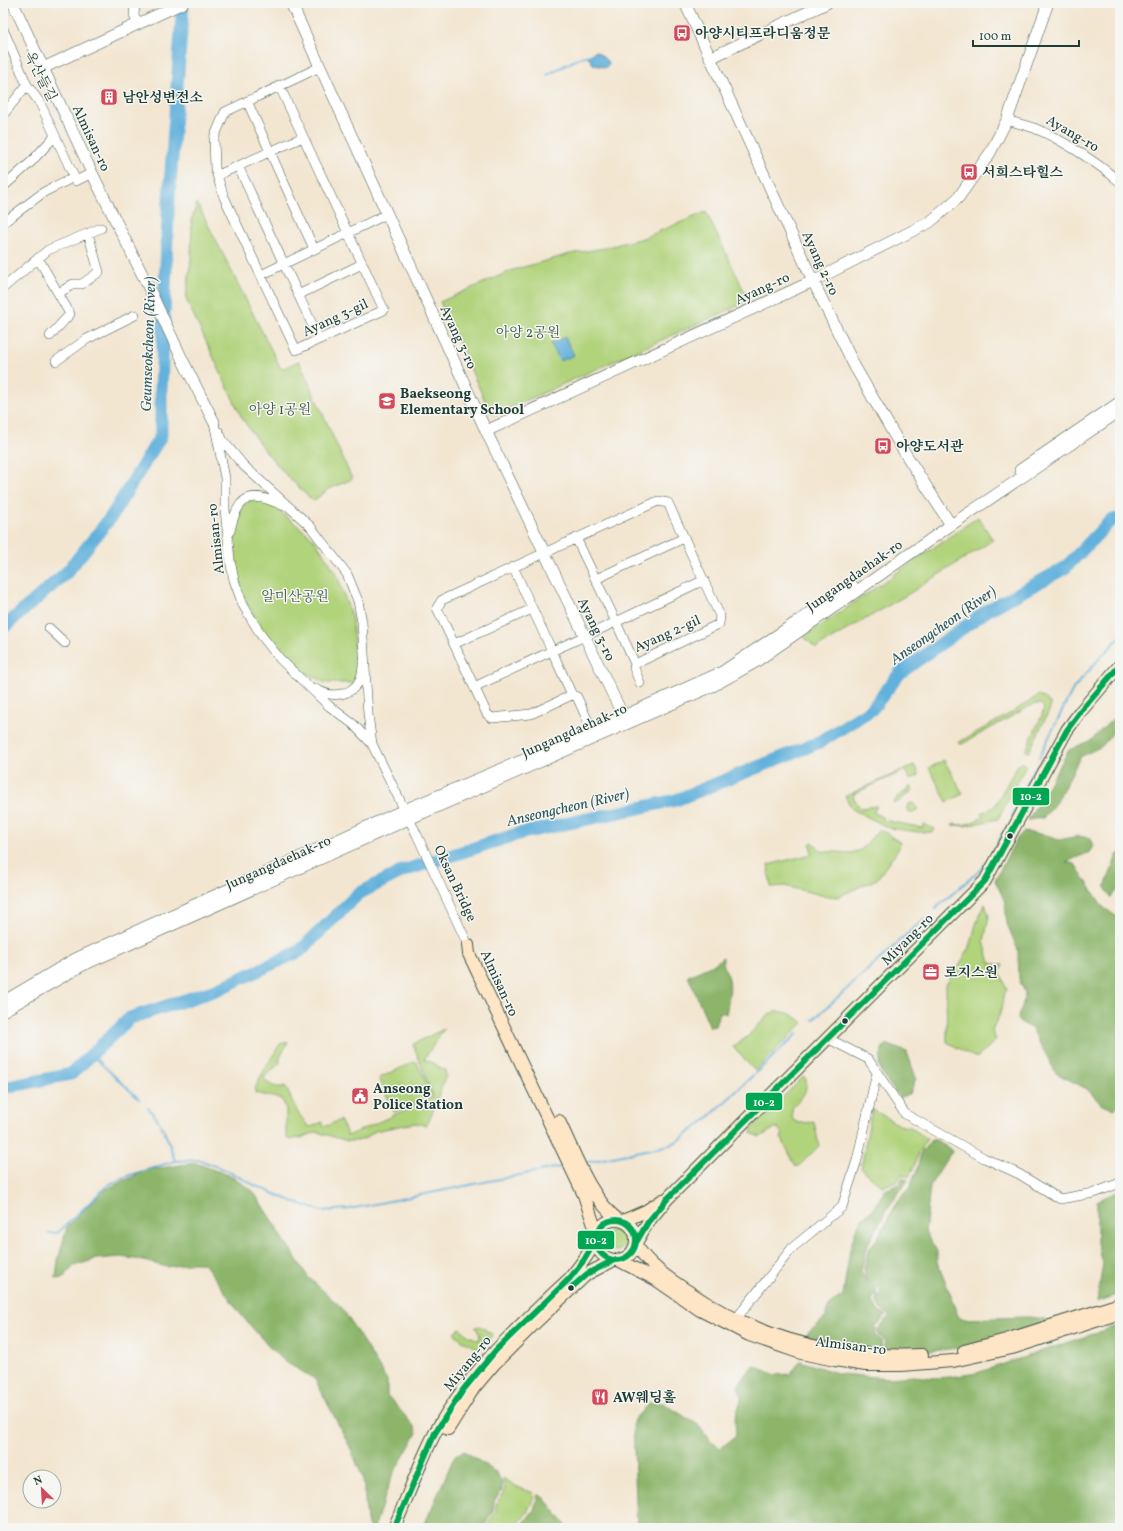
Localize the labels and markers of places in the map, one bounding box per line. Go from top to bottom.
bus stop icon: 아양시티프라디움정문 [672,23,692,43]
place label: 아양시티프라디움정문 [695,25,831,44]
building icon: 남안성변전소 [99,87,119,107]
place label: 남안성변전소 [122,89,204,108]
bus stop icon: 서희스타힐스 [959,162,979,182]
place label: 서희스타힐스 [982,164,1064,183]
place label: Baekseong Elementary School [400,385,524,420]
school or university icon: Baekseong Elementary School [377,391,397,411]
bus stop icon: 아양도서관 [873,436,893,456]
place label: 아양도서관 [896,438,964,457]
unlabelled marker [1005,831,1015,841]
office icon: 로지스원 [921,962,941,982]
place label: 로지스원 [944,964,998,983]
unlabelled marker [840,1016,850,1026]
place label: Anseong Police Station [373,1080,463,1115]
public building icon: Anseong Police Station [350,1086,370,1106]
unlabelled marker [566,1283,576,1293]
restaurant icon: AW웨딩홀 [590,1387,610,1407]
place label: AW웨딩홀 [613,1389,676,1408]

